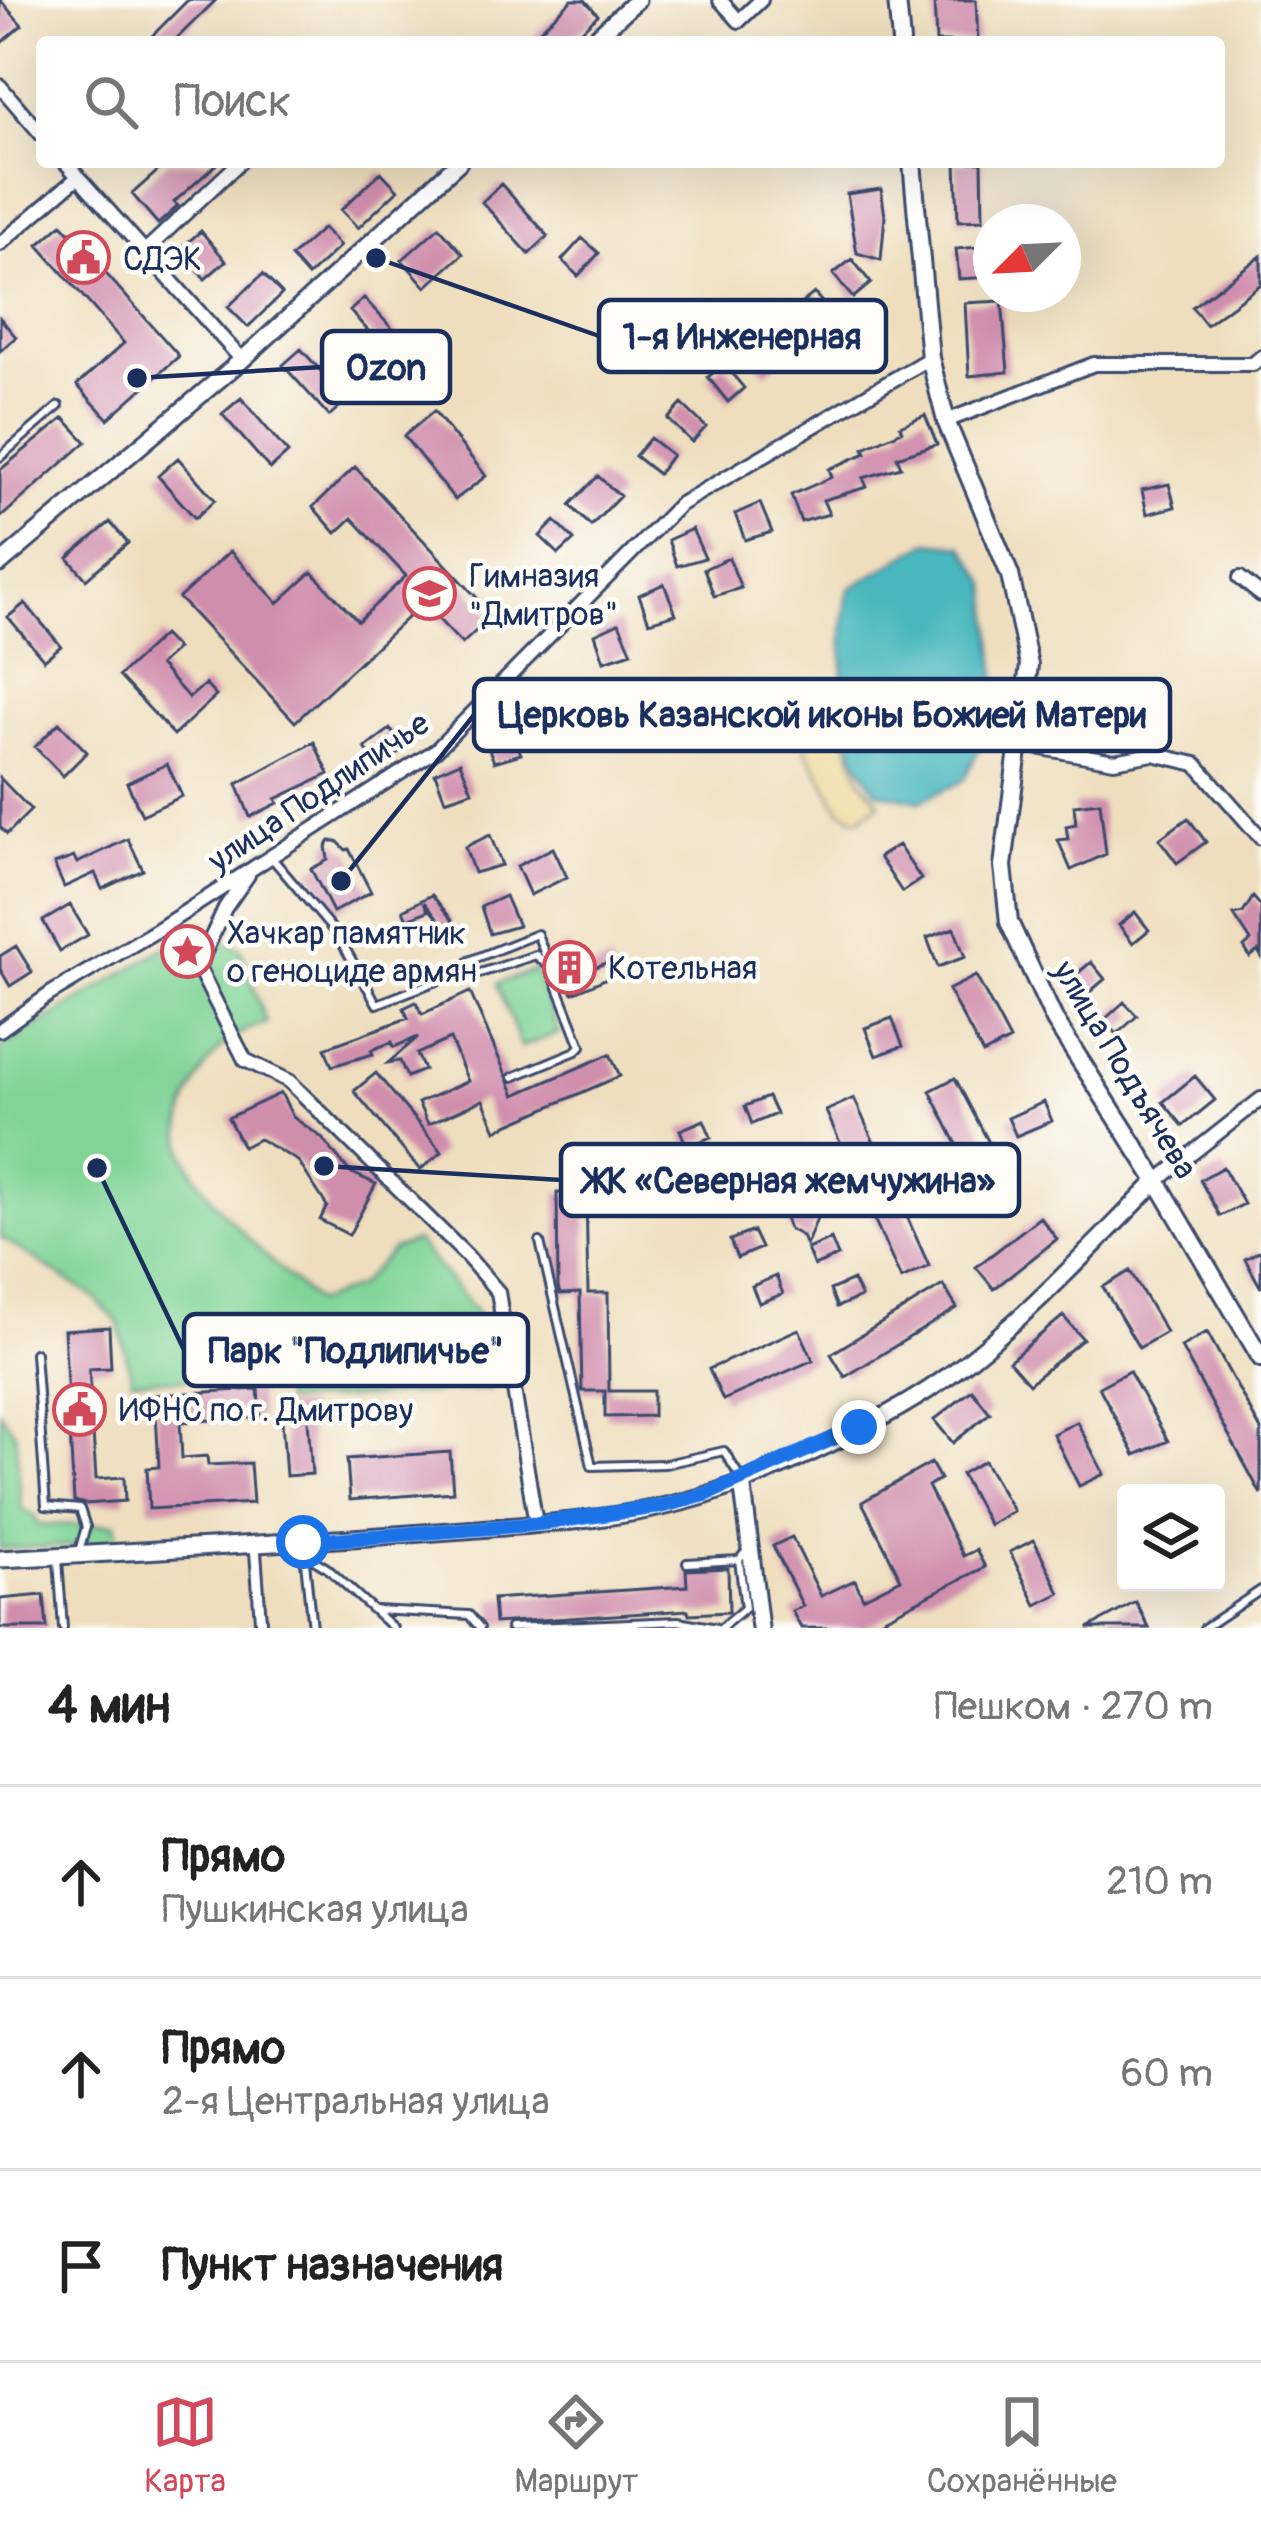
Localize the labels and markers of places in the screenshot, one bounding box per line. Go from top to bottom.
public building icon: СДЭК [56,230,112,286]
place label: СДЭК [123,239,202,280]
callout: 1-я Инженерная [599,300,886,372]
callout: Ozon [322,331,450,403]
place label: Гимназия "Дмитров" [469,556,618,635]
school or university icon: Гимназия "Дмитров" [402,566,458,622]
callout: Церковь Казанской иконы Божией Матери [474,679,1170,751]
place label: Хачкар памятник о геноциде армян [227,913,477,992]
place icon: Хачкар памятник о геноциде армян [160,923,216,979]
building icon: Котельная [541,939,597,995]
place label: Котельная [608,948,757,989]
callout: ЖК «Северная жемчужина» [561,1144,1019,1216]
callout: Парк "Подлипичье" [184,1314,528,1386]
public building icon: ИФНС по г. Дмитрову [52,1381,108,1437]
place label: ИФНС по г. Дмитрову [119,1390,413,1431]

